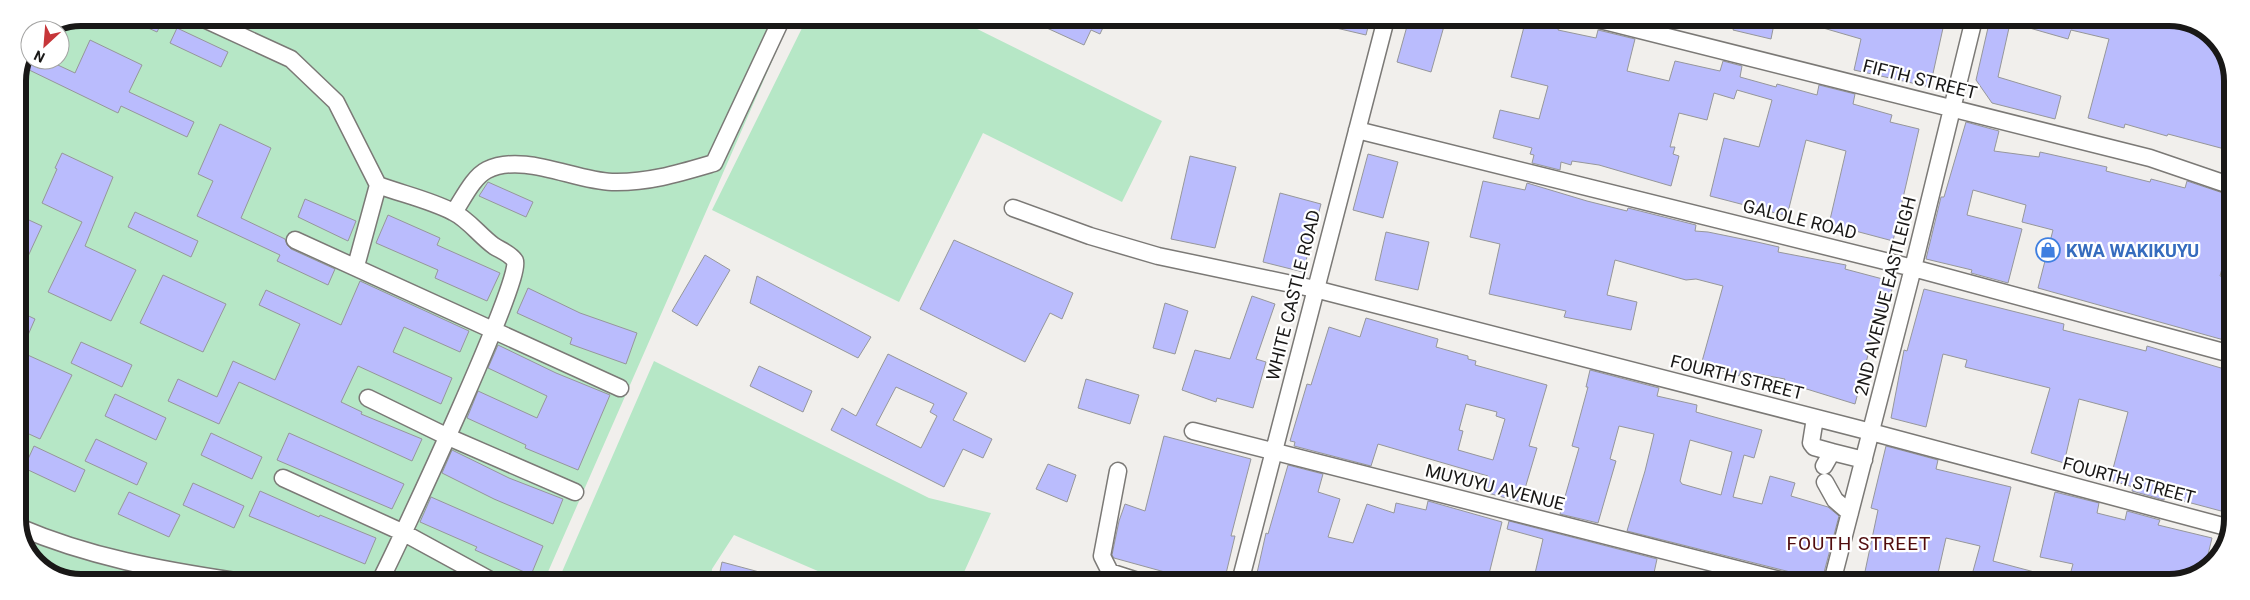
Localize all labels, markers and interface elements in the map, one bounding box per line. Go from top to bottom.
north arrow [20,20,70,70]
text: N [31,47,47,66]
street label: FIFTH STREET [1861,55,1980,103]
street label: 2ND AVENUE EASTLEIGH [1850,194,1920,398]
street label: GALOLE ROAD [1741,195,1859,243]
street label: WHITE CASTLE ROAD [1262,208,1324,382]
shop icon: KWA WAKIKUYU [2035,237,2061,263]
place label: KWA WAKIKUYU [2066,240,2199,261]
street label: FOURTH STREET [1668,350,1806,404]
street label: FOURTH STREET [2060,452,2198,508]
street label: MUYUYU AVENUE [1423,460,1567,514]
district label: FOUTH STREET [1787,532,1931,555]

